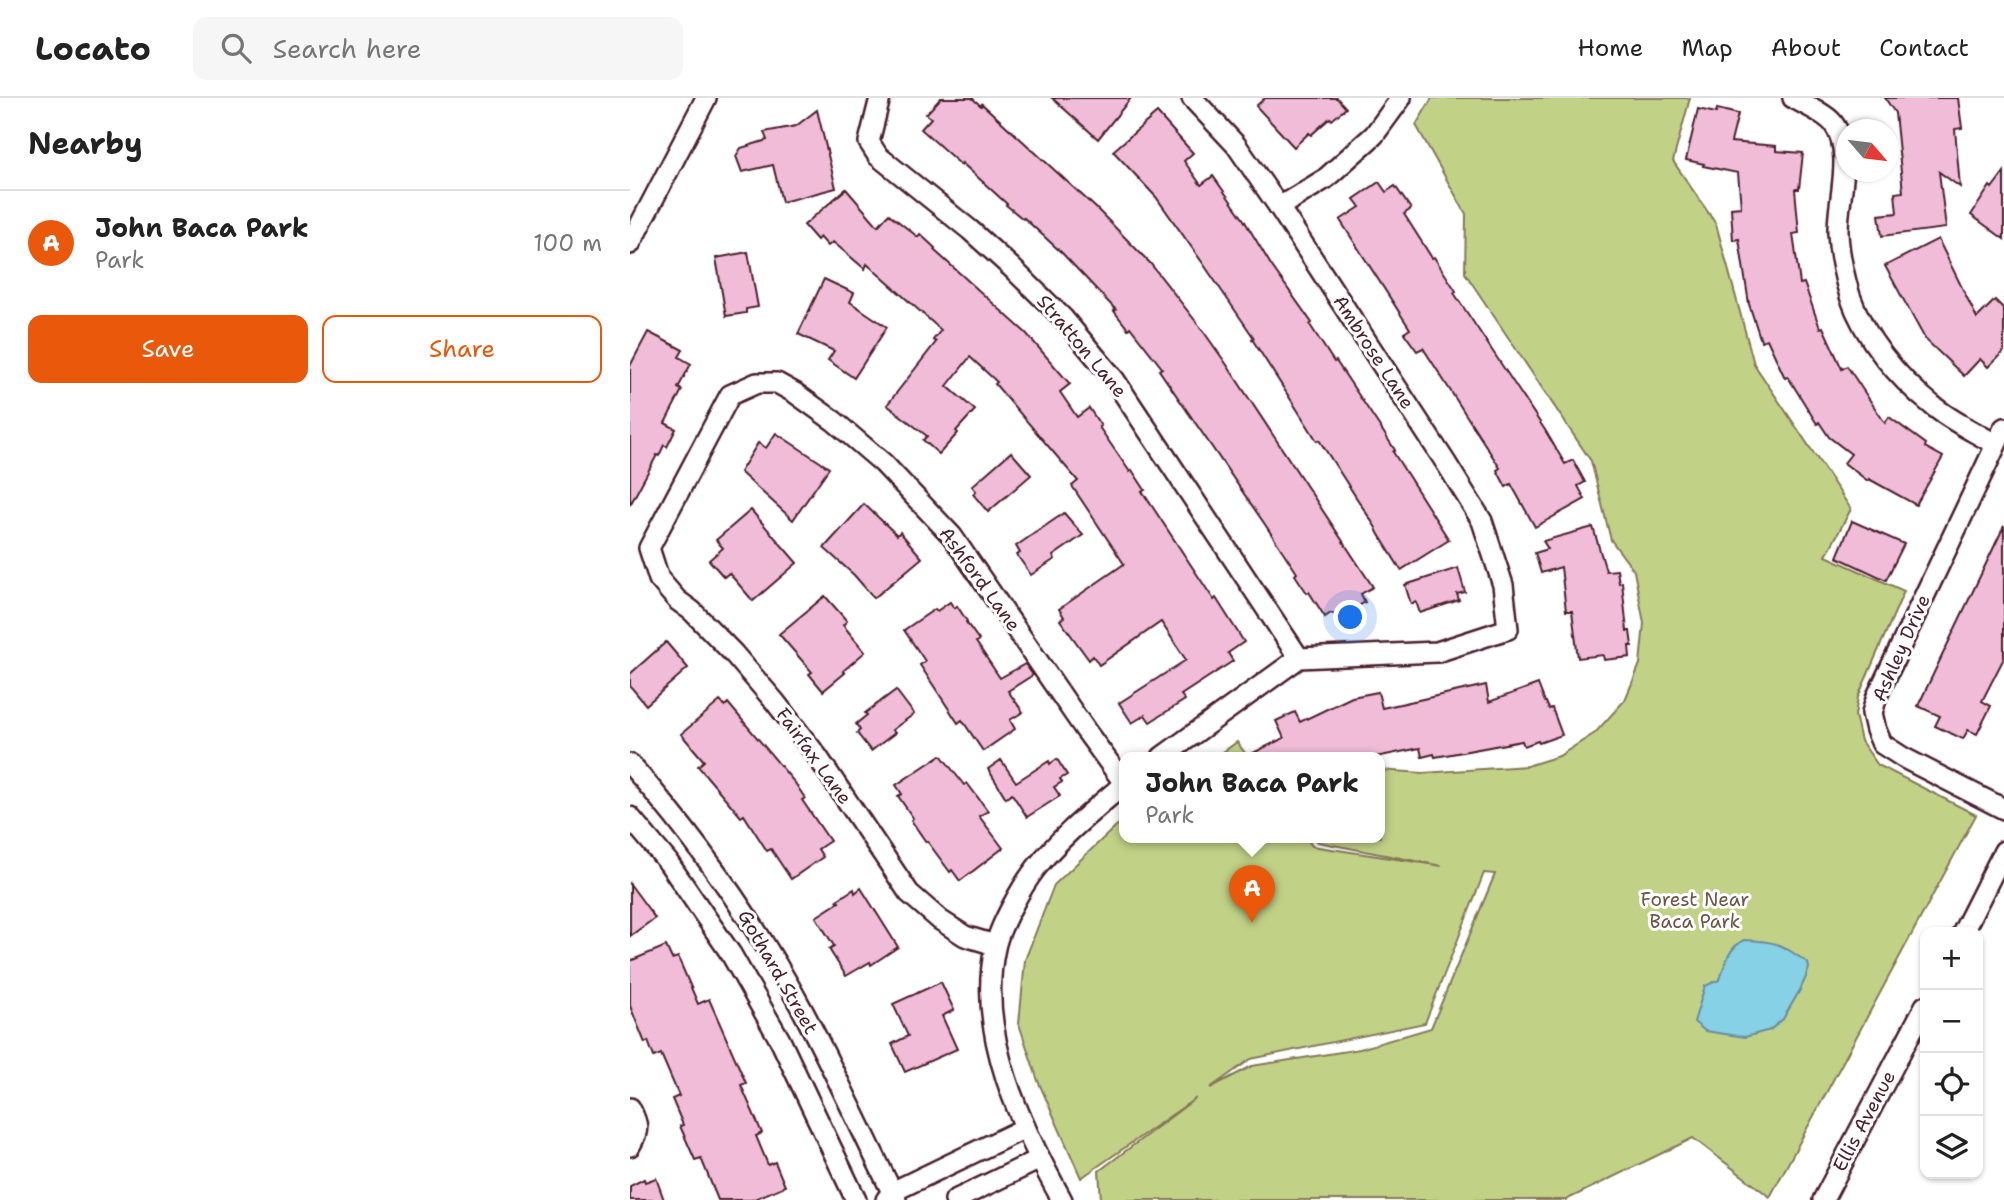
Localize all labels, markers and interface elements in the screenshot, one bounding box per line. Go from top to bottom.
search box [193,17,683,80]
text: Locato [35,26,151,71]
icon: search [217,29,255,67]
text: Search here [273,31,421,66]
text: Home [1577,32,1643,64]
text: Map [1681,32,1733,64]
text: About [1771,32,1841,64]
text: Contact [1879,32,1969,64]
north arrow [1836,119,1899,182]
text: Nearby [28,123,143,164]
text: John Baca Park [95,210,309,245]
text: A [42,228,60,258]
text: 100 m [533,228,602,258]
text: Park [95,245,144,275]
street label: Stratton Lane [1032,289,1132,403]
street label: Ambrose Lane [1328,290,1420,414]
button: Save [28,315,308,383]
button: Share [322,315,602,383]
street label: Ashford Lane [934,522,1026,636]
street label: Ashley Drive [1866,591,1936,705]
your location [1333,600,1367,634]
street label: Fairfax Lane [771,703,857,809]
popup [1119,752,1385,843]
text: John Baca Park [1145,765,1359,800]
text: Park [1145,800,1195,830]
pin: A [1229,865,1275,923]
park label: Forest Near Baca Park [1641,887,1749,934]
street label: Gothard Street [732,905,824,1039]
map controls [1920,927,1983,1179]
button: + [1920,927,1983,990]
button: − [1920,990,1983,1053]
button: locate [1920,1053,1983,1116]
street label: Ellis Avenue [1827,1066,1901,1176]
button: layers [1920,1116,1983,1179]

